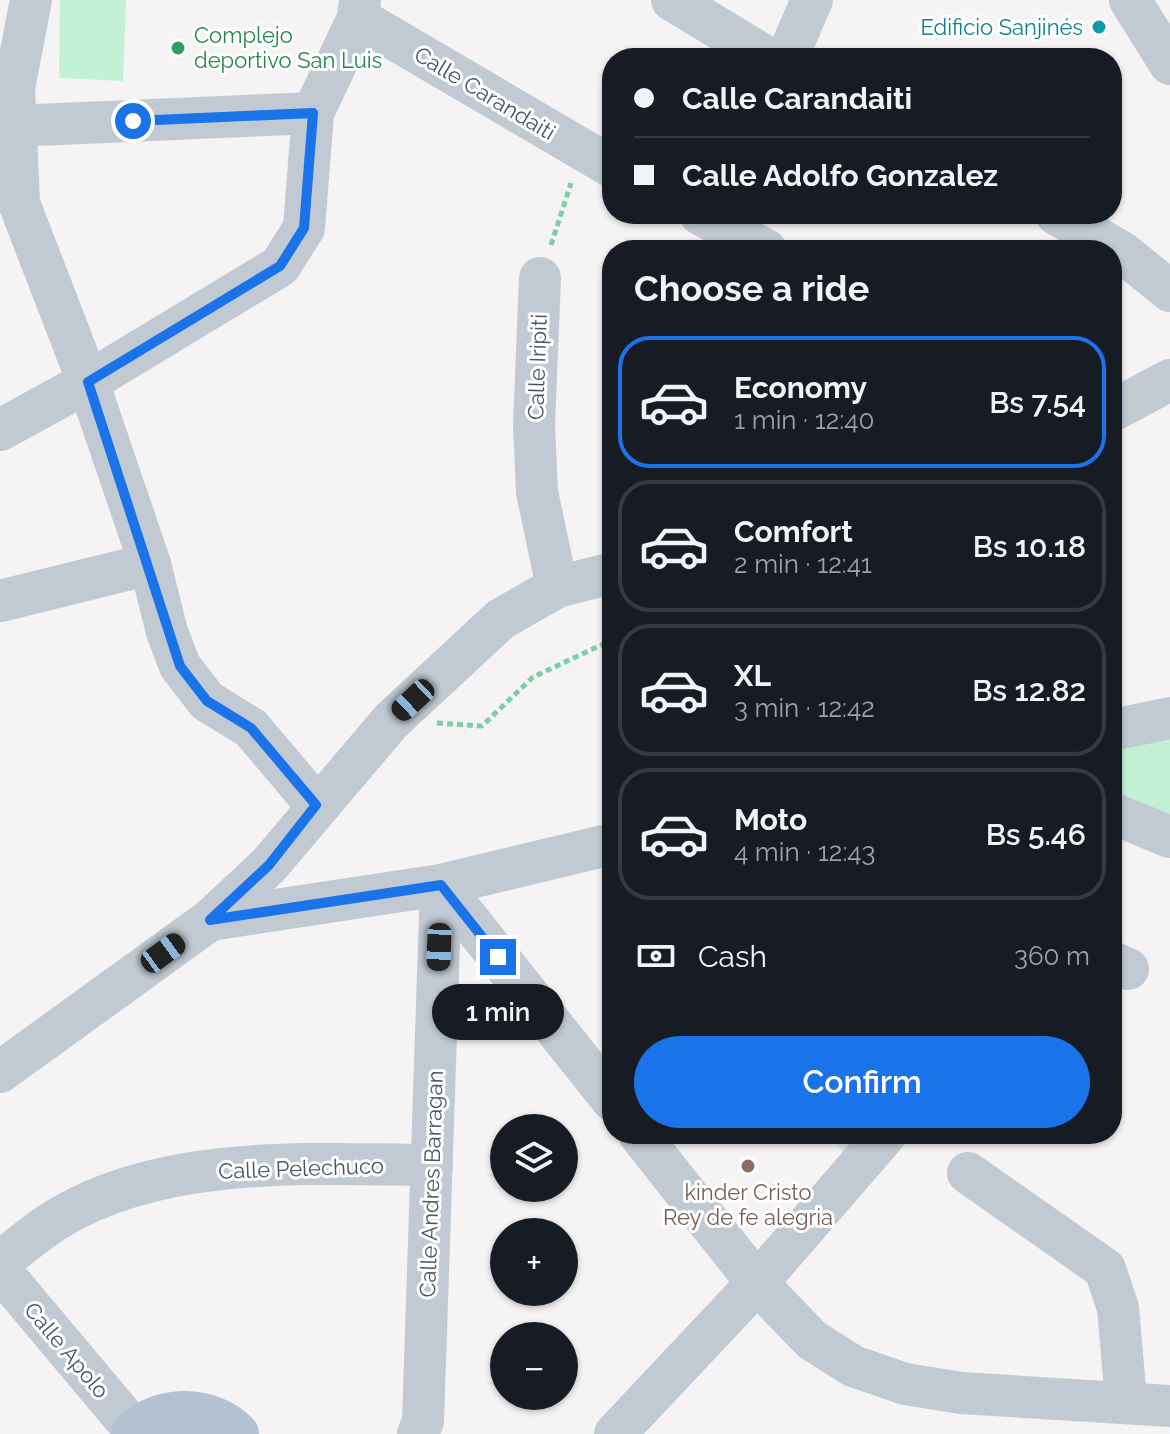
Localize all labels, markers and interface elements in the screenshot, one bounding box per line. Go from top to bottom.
place label: Edificio Sanjinés [921,14,1083,40]
marker: Edificio Sanjinés [1090,18,1108,36]
place label: Complejo deportivo San Luis [194,22,382,73]
marker: Complejo deportivo San Luis [169,39,187,57]
street label: Calle Carandaiti [410,41,560,145]
text: Calle Carandaiti [682,81,912,116]
route start [115,103,151,139]
text: Calle Adolfo Gonzalez [682,158,998,193]
text: Choose a ride [634,267,869,309]
street label: Calle Iripiti [522,314,552,420]
icon: car [638,366,710,438]
text: Economy [734,370,867,405]
text: Bs 7.54 [989,385,1086,420]
text: 1 min · 12:40 [734,405,874,435]
icon: car [638,510,710,582]
text: Comfort [734,514,853,549]
text: Bs 10.18 [973,529,1086,564]
text: 2 min · 12:41 [734,549,872,579]
icon: car [638,654,710,726]
text: XL [734,658,771,693]
text: Bs 12.82 [972,673,1086,708]
car [387,675,439,725]
text: 3 min · 12:42 [734,693,875,723]
icon: car [638,798,710,870]
text: Moto [734,802,807,837]
text: Bs 5.46 [986,817,1086,852]
text: 4 min · 12:43 [734,837,875,867]
car [426,923,452,971]
car [137,929,189,977]
icon: cash [634,934,678,978]
route end [480,939,516,975]
text: Cash [698,939,767,974]
text: 360 m [1014,941,1090,971]
callout: 1 min [432,985,564,1041]
text: 1 min [466,997,530,1027]
button: Confirm [634,1036,1090,1128]
street label: Calle Andres Barragan [414,1070,448,1298]
map controls [490,1114,578,1410]
button: layers [490,1114,578,1202]
street label: Calle Pelechuco [218,1152,384,1184]
marker: kinder Cristo Rey de fe alegria [739,1157,757,1175]
place label: kinder Cristo Rey de fe alegria [663,1179,833,1230]
button: + [490,1218,578,1306]
street label: Calle Apolo [19,1297,115,1403]
button: − [490,1322,578,1410]

